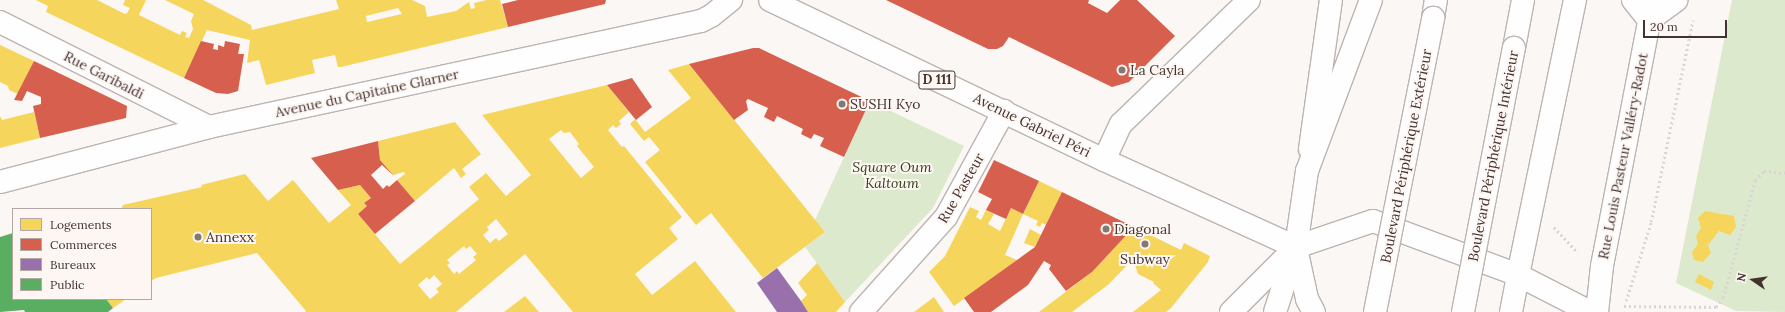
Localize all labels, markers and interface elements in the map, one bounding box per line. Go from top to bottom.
scale bar [1645,12,1729,38]
text: 20 m [1650,19,1678,34]
street label: Boulevard Périphérique Extérieur [1377,47,1435,265]
street label: Rue Garibaldi [61,48,147,102]
street label: Boulevard Périphérique Intérieur [1464,49,1522,263]
street label: Rue Louis Pasteur Valléry-Radot [1595,51,1651,261]
place label: La Cayla [1130,62,1185,78]
street label: Avenue du Capitaine Glarner [274,65,460,121]
marker: La Cayla [1117,65,1127,75]
road number: D 111 [918,69,956,91]
street label: Avenue Gabriel Péri [971,89,1093,161]
place label: SUSHI Kyo [850,96,920,112]
marker: SUSHI Kyo [837,99,847,109]
street label: Rue Pasteur [934,150,988,226]
park label: Square Oum Kaltoum [852,159,932,192]
legend [12,208,152,300]
text: Logements [50,217,112,232]
place label: Diagonal [1114,221,1171,237]
marker: Diagonal [1101,224,1111,234]
place label: Annexx [206,229,254,245]
marker: Annexx [193,232,203,242]
text: Commerces [50,237,117,252]
marker: Subway [1140,239,1150,249]
place label: Subway [1120,251,1170,267]
text: Bureaux [50,257,96,272]
north arrow [1733,260,1773,300]
text: N [1734,272,1749,283]
text: Public [50,277,84,292]

